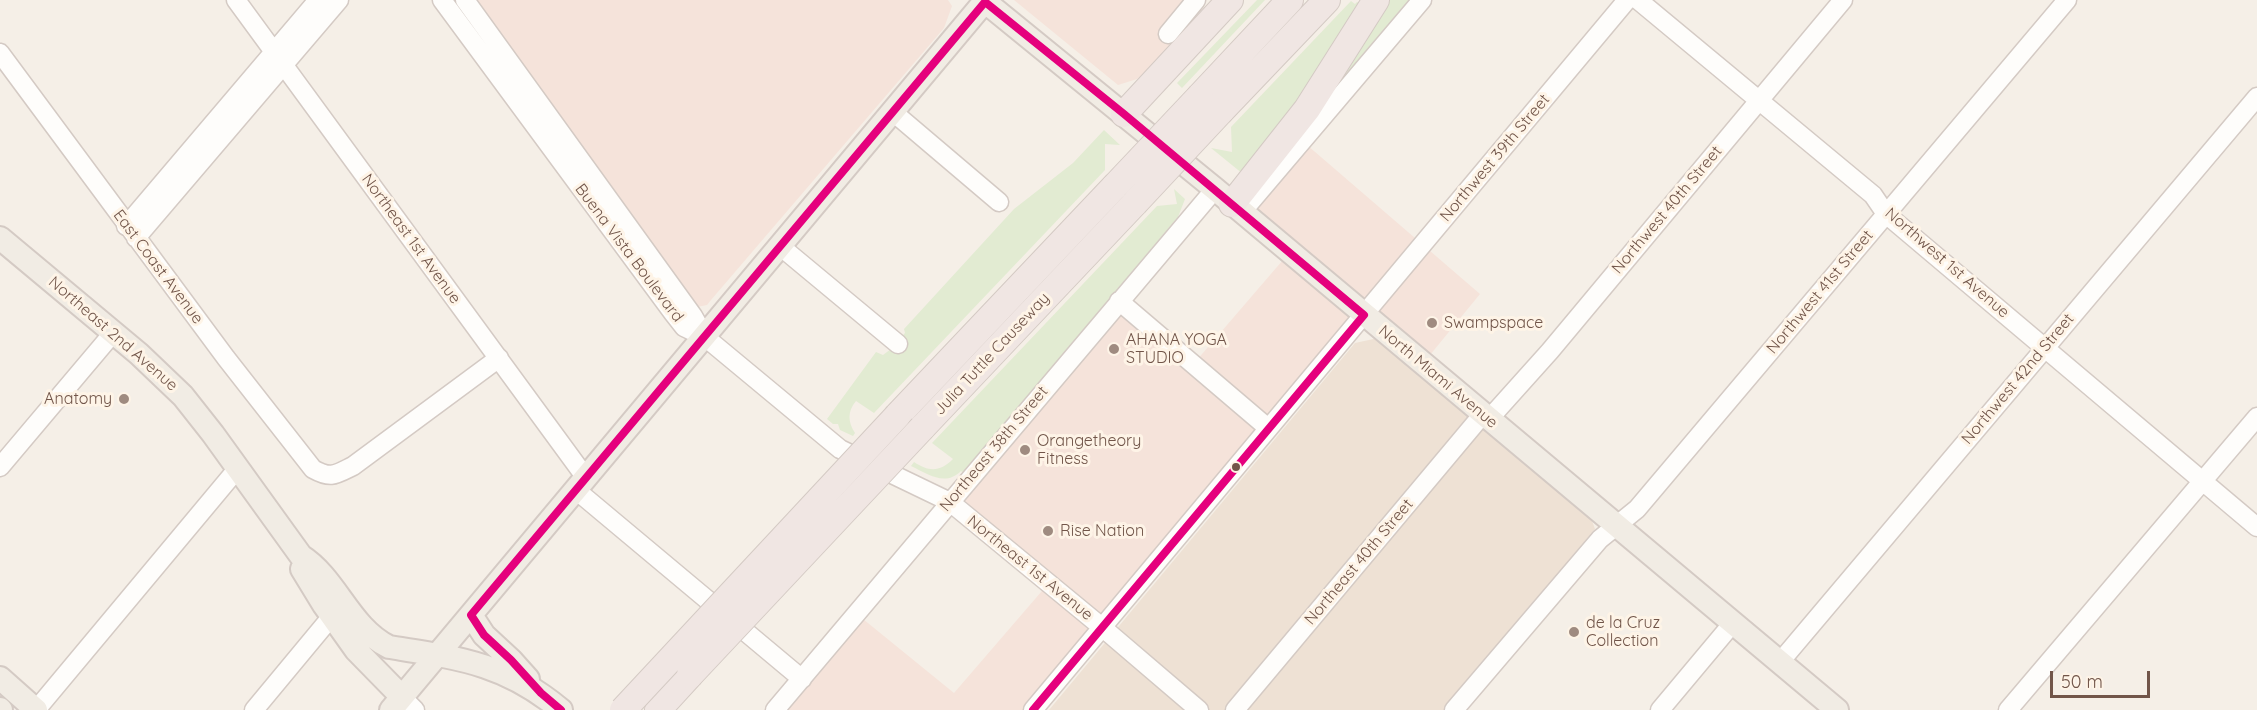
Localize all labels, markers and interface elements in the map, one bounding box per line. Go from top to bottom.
street label: Northwest 39th Street [1436,90,1554,226]
street label: Northwest 40th Street [1608,142,1726,278]
street label: Northeast 1st Avenue [357,170,465,308]
street label: Buena Vista Boulevard [571,180,687,326]
street label: Northwest 1st Avenue [1881,204,2013,322]
street label: East Coast Avenue [109,206,207,328]
street label: Northwest 41st Street [1763,226,1877,358]
street label: Northeast 2nd Avenue [44,273,182,395]
street label: Julia Tuttle Causeway [930,289,1054,419]
street label: Northwest 42nd Street [1958,310,2078,448]
place label: Swampspace [1444,313,1543,333]
marker: Swampspace [1425,316,1439,330]
street label: North Miami Avenue [1374,321,1502,433]
place label: AHANA YOGA STUDIO [1126,330,1227,368]
marker: AHANA YOGA STUDIO [1107,342,1121,356]
street label: Northeast 38th Street [936,382,1052,516]
place label: Anatomy [44,389,112,409]
marker: Anatomy [117,392,131,406]
place label: Orangetheory Fitness [1037,431,1141,469]
marker: Orangetheory Fitness [1018,443,1032,457]
unlabelled marker [1230,461,1242,473]
street label: Northeast 40th Street [1301,495,1417,629]
street label: Northeast 1st Avenue [963,511,1097,625]
place label: Rise Nation [1060,521,1144,541]
marker: Rise Nation [1041,524,1055,538]
place label: de la Cruz Collection [1586,613,1660,651]
marker: de la Cruz Collection [1567,625,1581,639]
scale bar [2053,659,2154,697]
text: 50 m [2061,670,2103,693]

